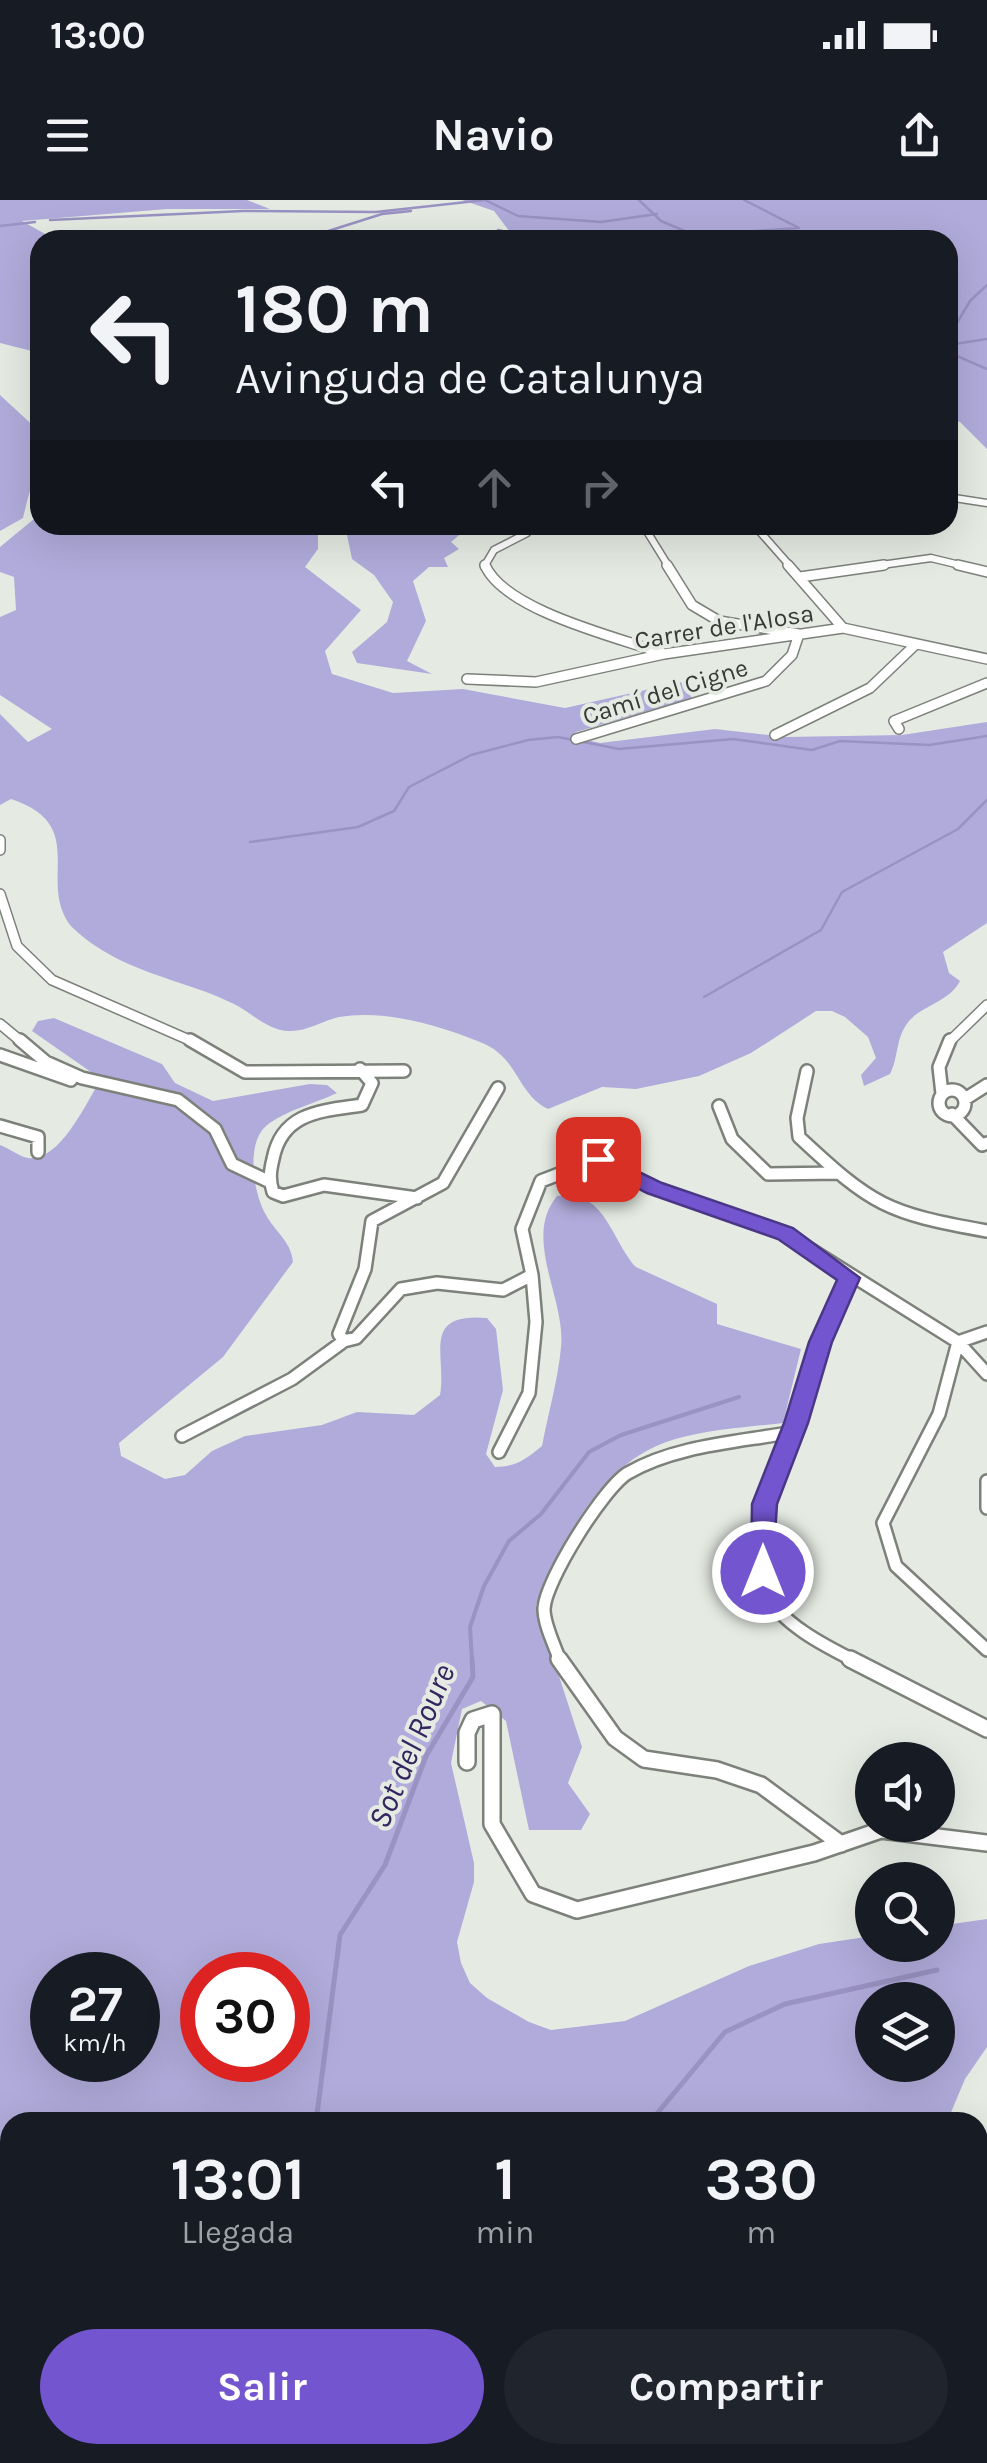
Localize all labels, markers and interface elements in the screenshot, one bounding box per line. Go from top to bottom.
text: 13:00 [50,13,146,58]
icon: menu [40,108,95,163]
icon: share [892,108,947,163]
text: Navio [432,109,555,161]
text: 180 m [235,268,434,350]
icon: left [70,270,200,400]
text: Avinguda de Catalunya [235,352,705,404]
icon: left [362,460,417,515]
icon: ahead [467,460,522,515]
icon: right [572,460,627,515]
street label: Carrer de l'Alosa [632,598,816,655]
street label: Camí del Cigne [579,653,751,730]
pin [556,1117,641,1202]
icon: arrive [571,1132,626,1187]
position arrow [711,1520,815,1624]
water label: Sot del Roure [360,1659,463,1834]
map controls [855,1742,955,2082]
button: sound [855,1742,955,1842]
button: search [855,1862,955,1962]
speed limit sign: 30 [180,1952,310,2082]
text: 27 [67,1975,123,2034]
button: layers [855,1982,955,2082]
text: km/h [63,2028,127,2057]
text: 13:01 [171,2144,305,2214]
text: 1 [494,2144,516,2214]
text: 330 [705,2144,817,2214]
text: Llegada [181,2214,294,2251]
text: min [475,2214,534,2251]
text: m [746,2214,776,2251]
button: Salir [40,2329,484,2444]
button: Compartir [504,2329,948,2444]

